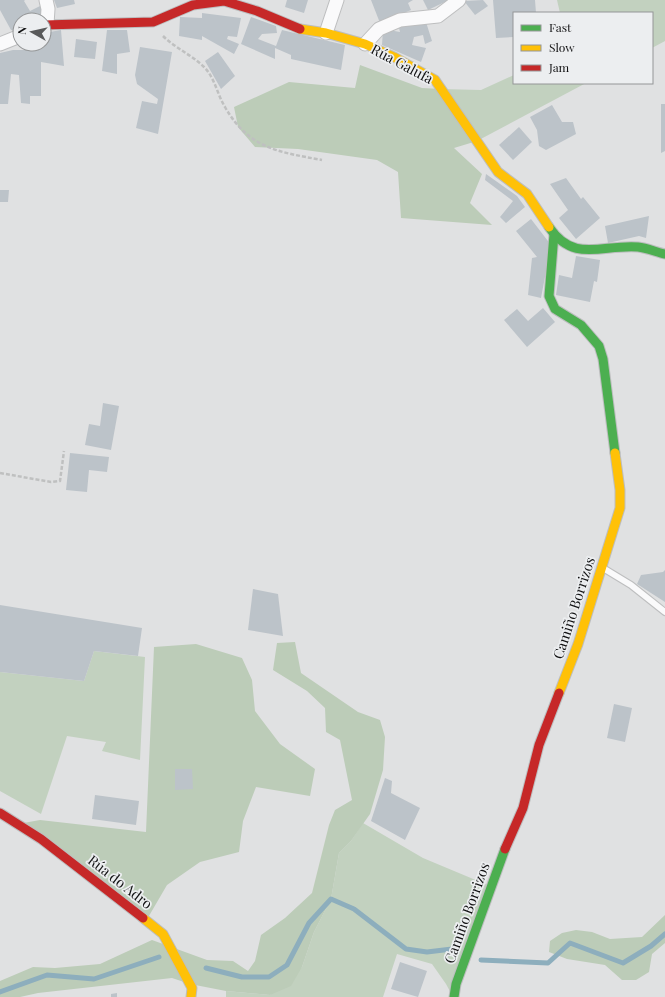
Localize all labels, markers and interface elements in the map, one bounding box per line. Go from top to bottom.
north arrow [12,12,52,52]
legend [513,12,653,84]
text: Fast [549,19,572,35]
text: N [14,26,30,36]
street label: Rúa Galufa [368,39,437,88]
text: Slow [549,39,575,55]
text: Jam [548,59,570,75]
street label: Camiño Borrizos [548,554,599,661]
street label: Rúa do Adro [84,850,157,913]
street label: Camiño Borrizos [439,860,494,966]

